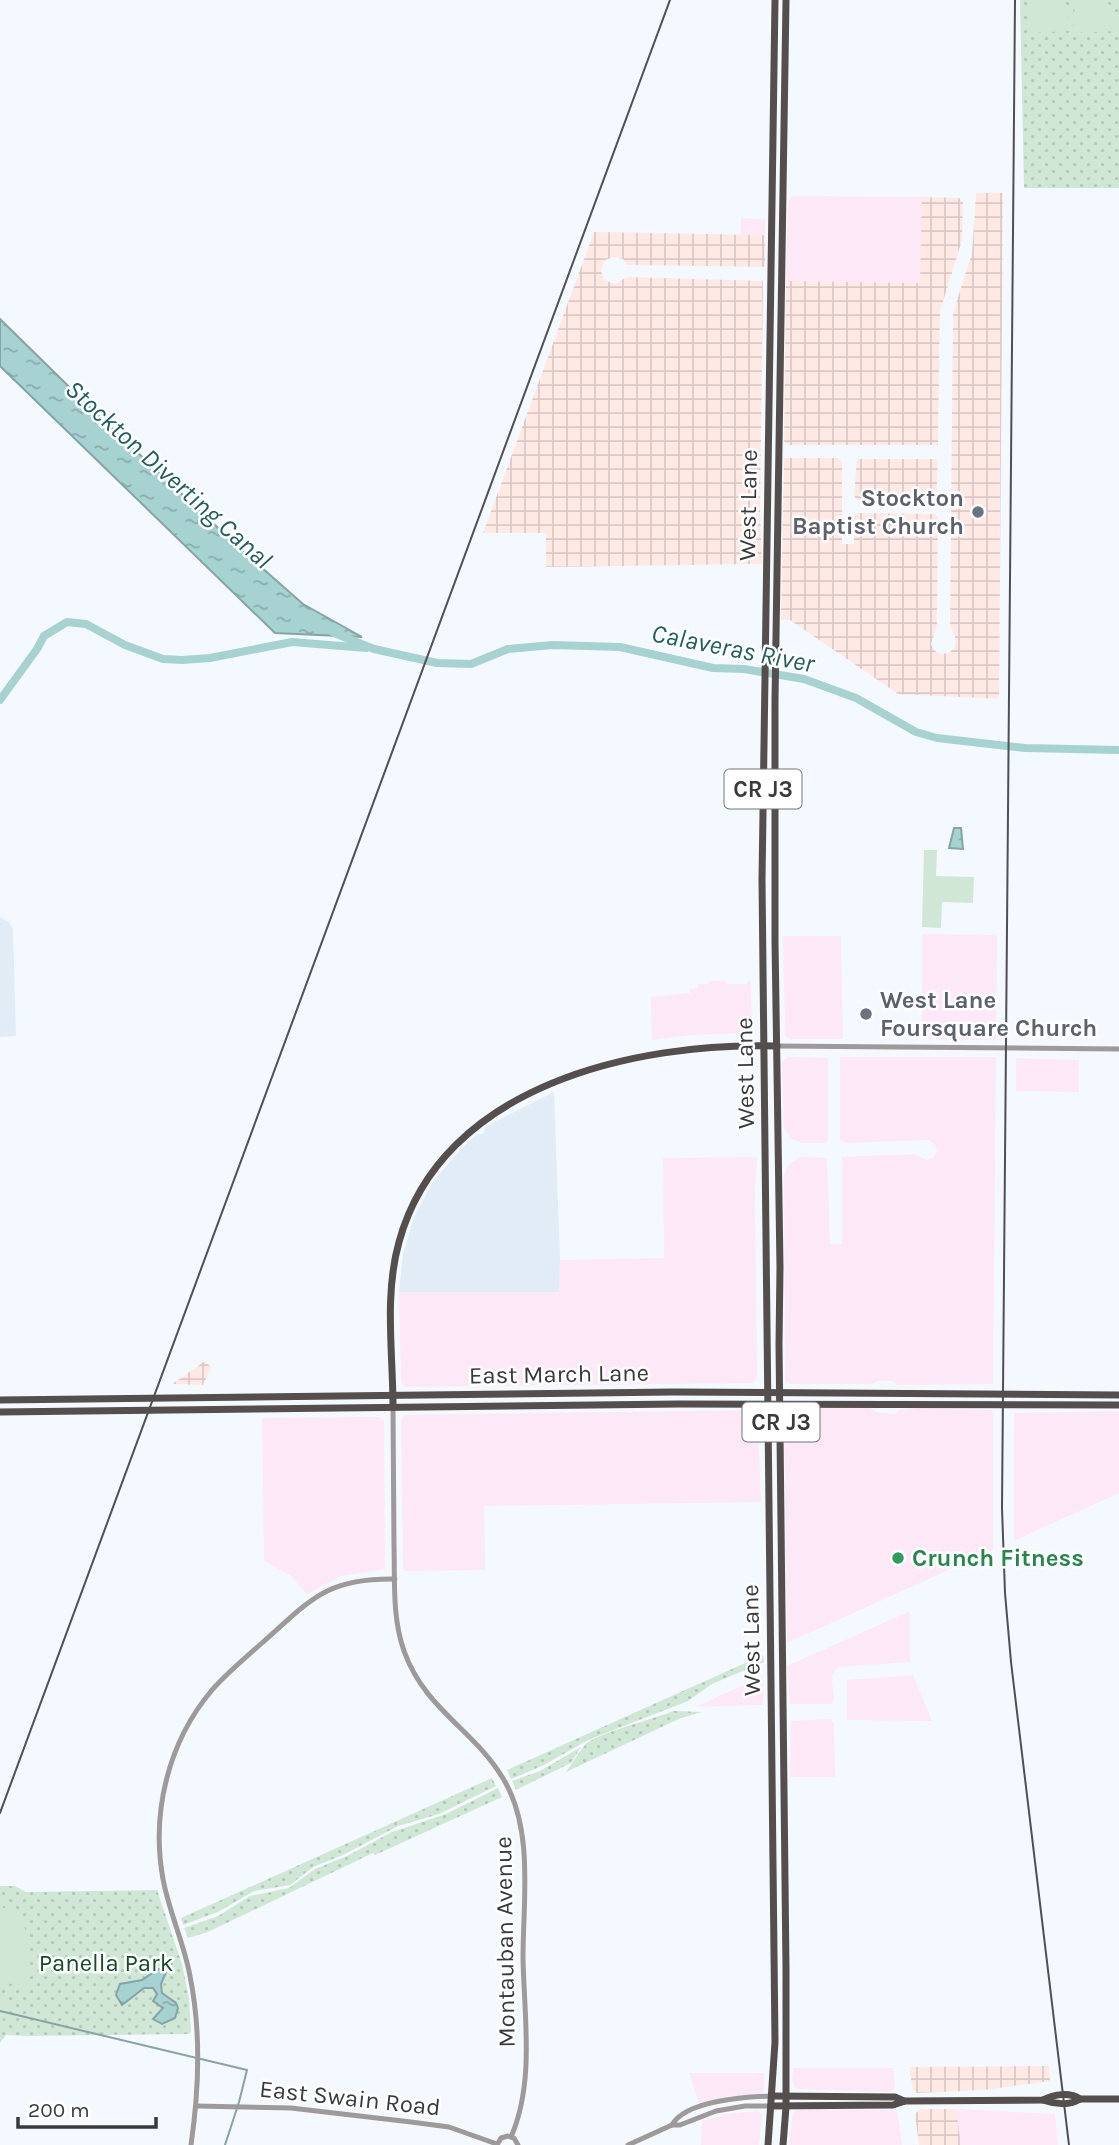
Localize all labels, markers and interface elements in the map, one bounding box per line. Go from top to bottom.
water label: Stockton Diverting Canal [59,373,278,575]
street label: West Lane [733,449,763,561]
place label: Stockton Baptist Church [792,484,964,540]
marker: Stockton Baptist Church [970,504,986,520]
water label: Calaveras River [649,618,818,680]
road number: CR J3 [724,769,802,808]
place label: West Lane Foursquare Church [880,986,1097,1042]
marker: West Lane Foursquare Church [858,1006,874,1022]
street label: West Lane [730,1017,760,1129]
street label: East March Lane [469,1358,649,1390]
road number: CR J3 [742,1402,820,1442]
place label: Crunch Fitness [912,1544,1084,1572]
marker: Crunch Fitness [890,1550,906,1566]
street label: West Lane [736,1584,766,1696]
street label: Montauban Avenue [489,1836,521,2048]
park label: Panella Park [39,1949,173,1977]
street label: East Swain Road [258,2075,442,2121]
scale bar [18,2086,156,2130]
text: 200 m [28,2098,90,2122]

